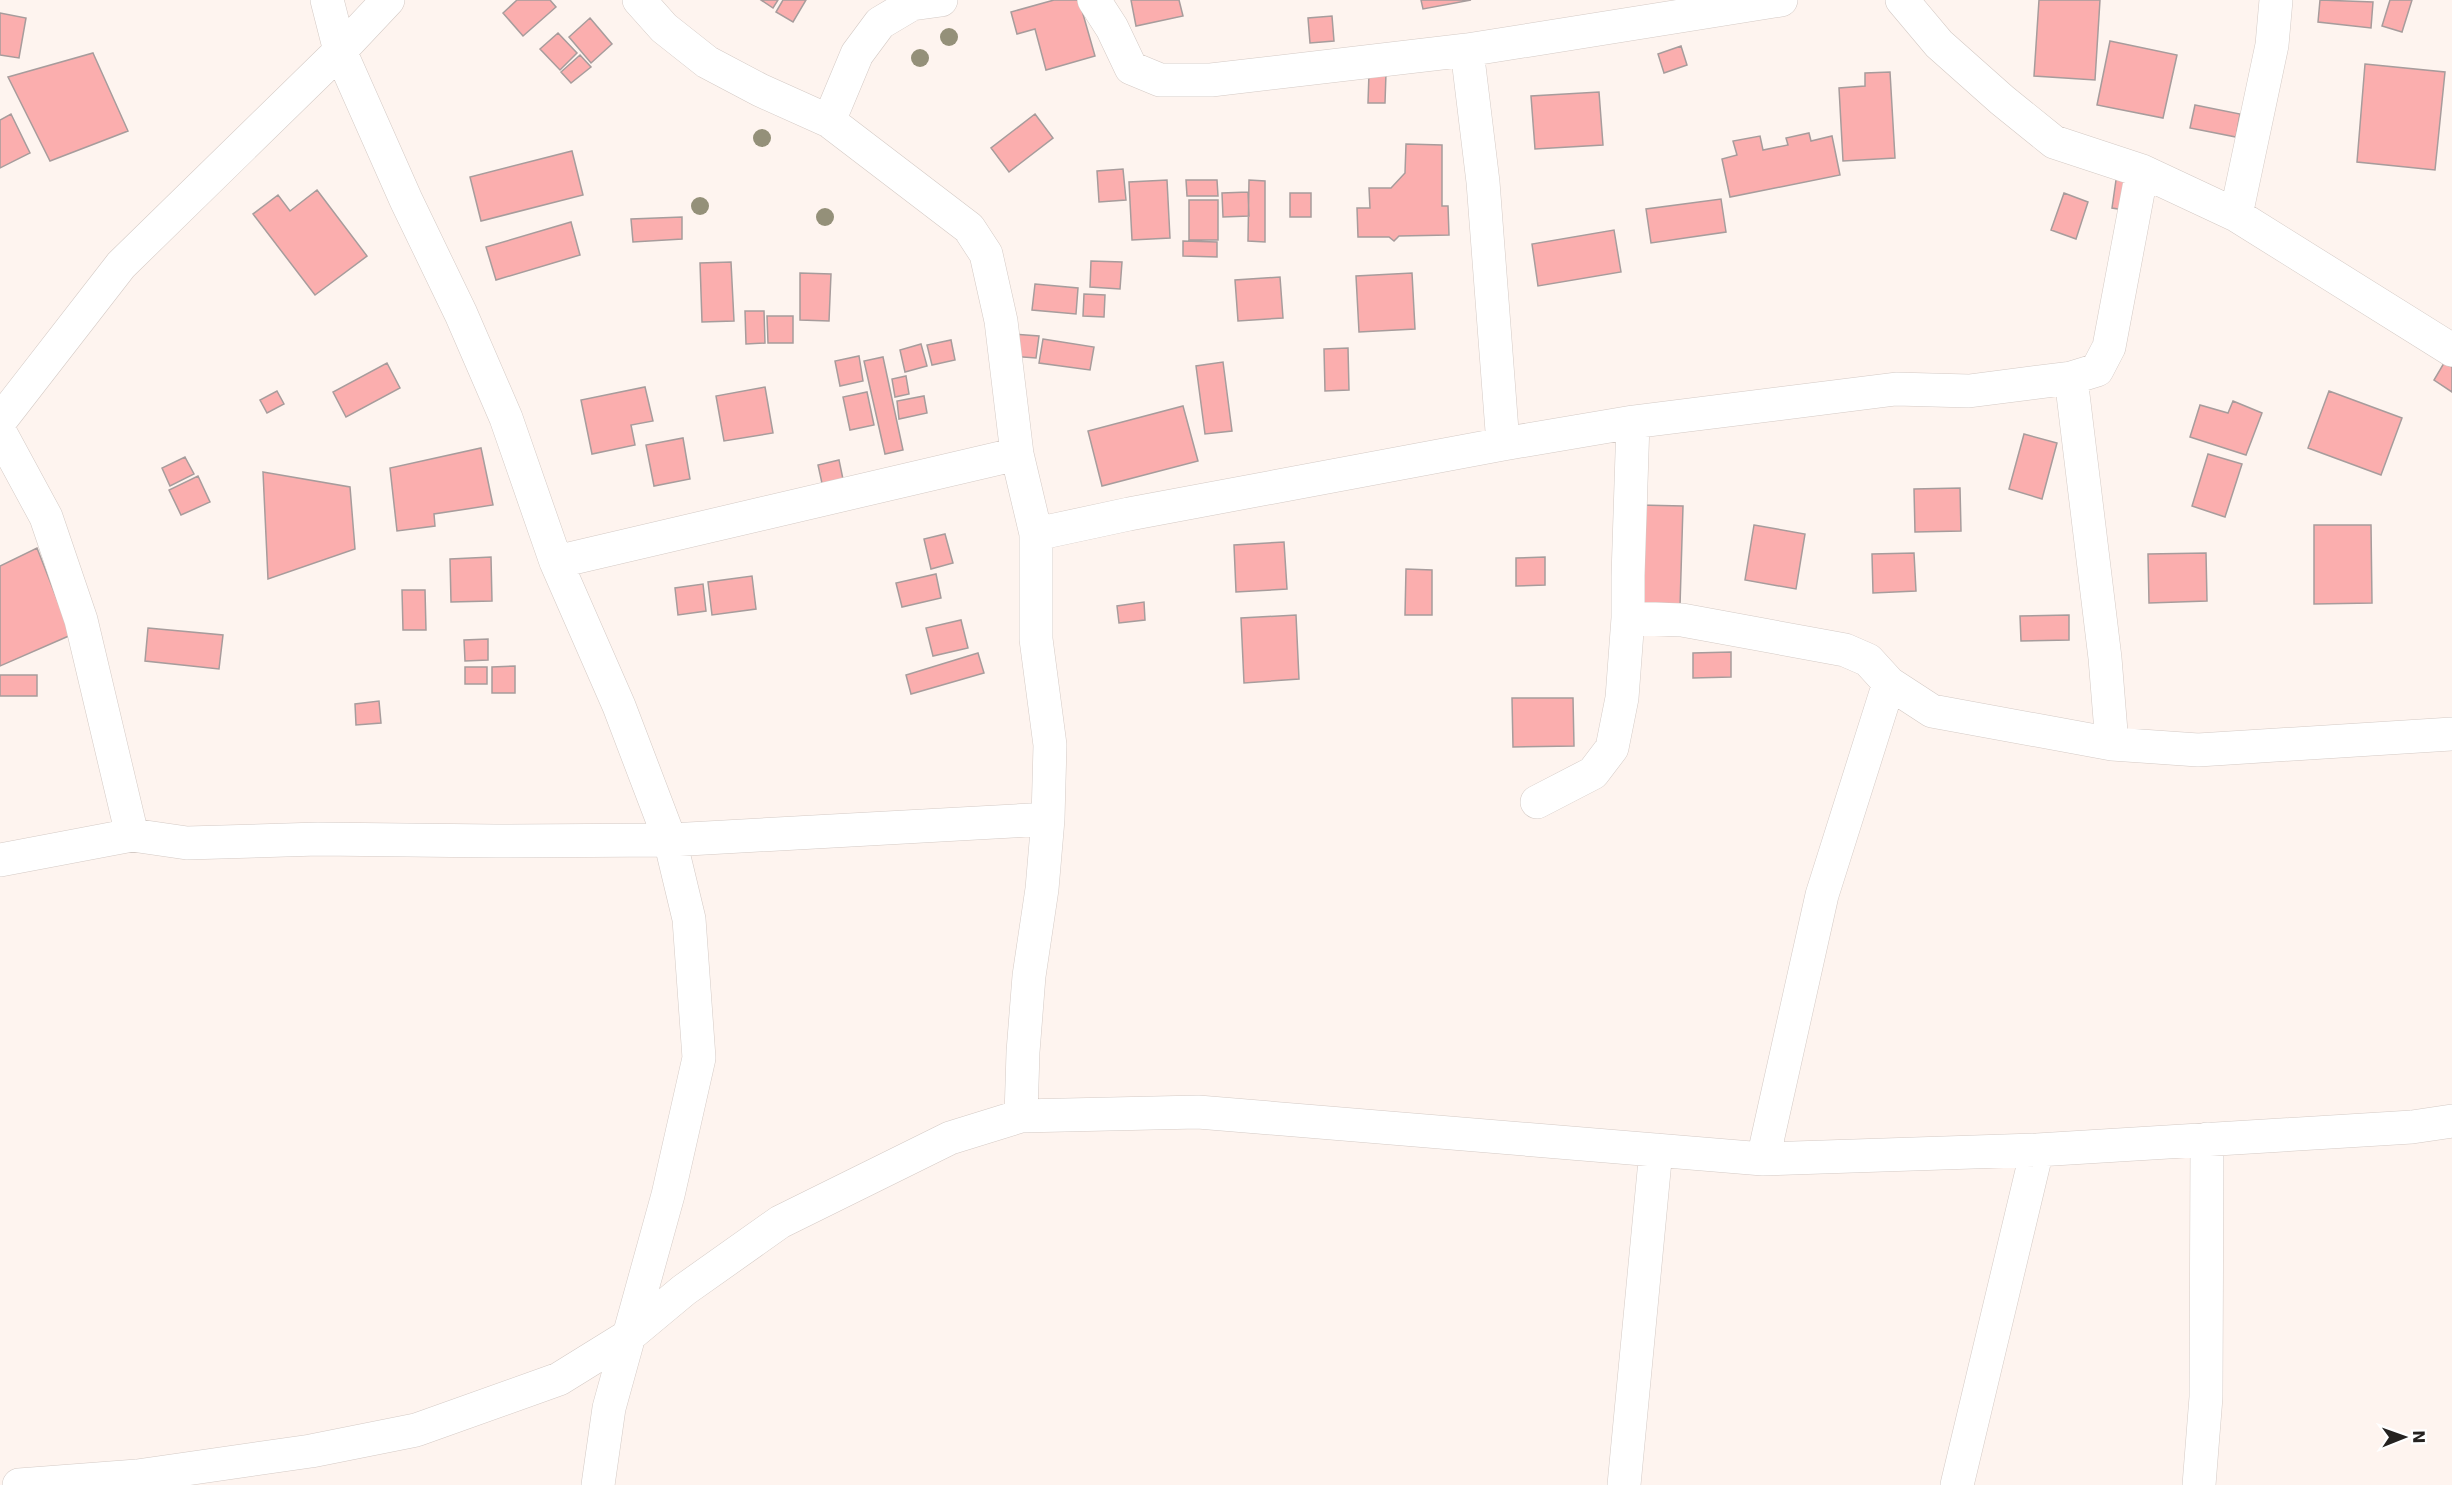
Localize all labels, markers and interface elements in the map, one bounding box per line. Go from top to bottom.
north arrow [2374,1407,2434,1467]
text: N [2409,1430,2428,1444]

